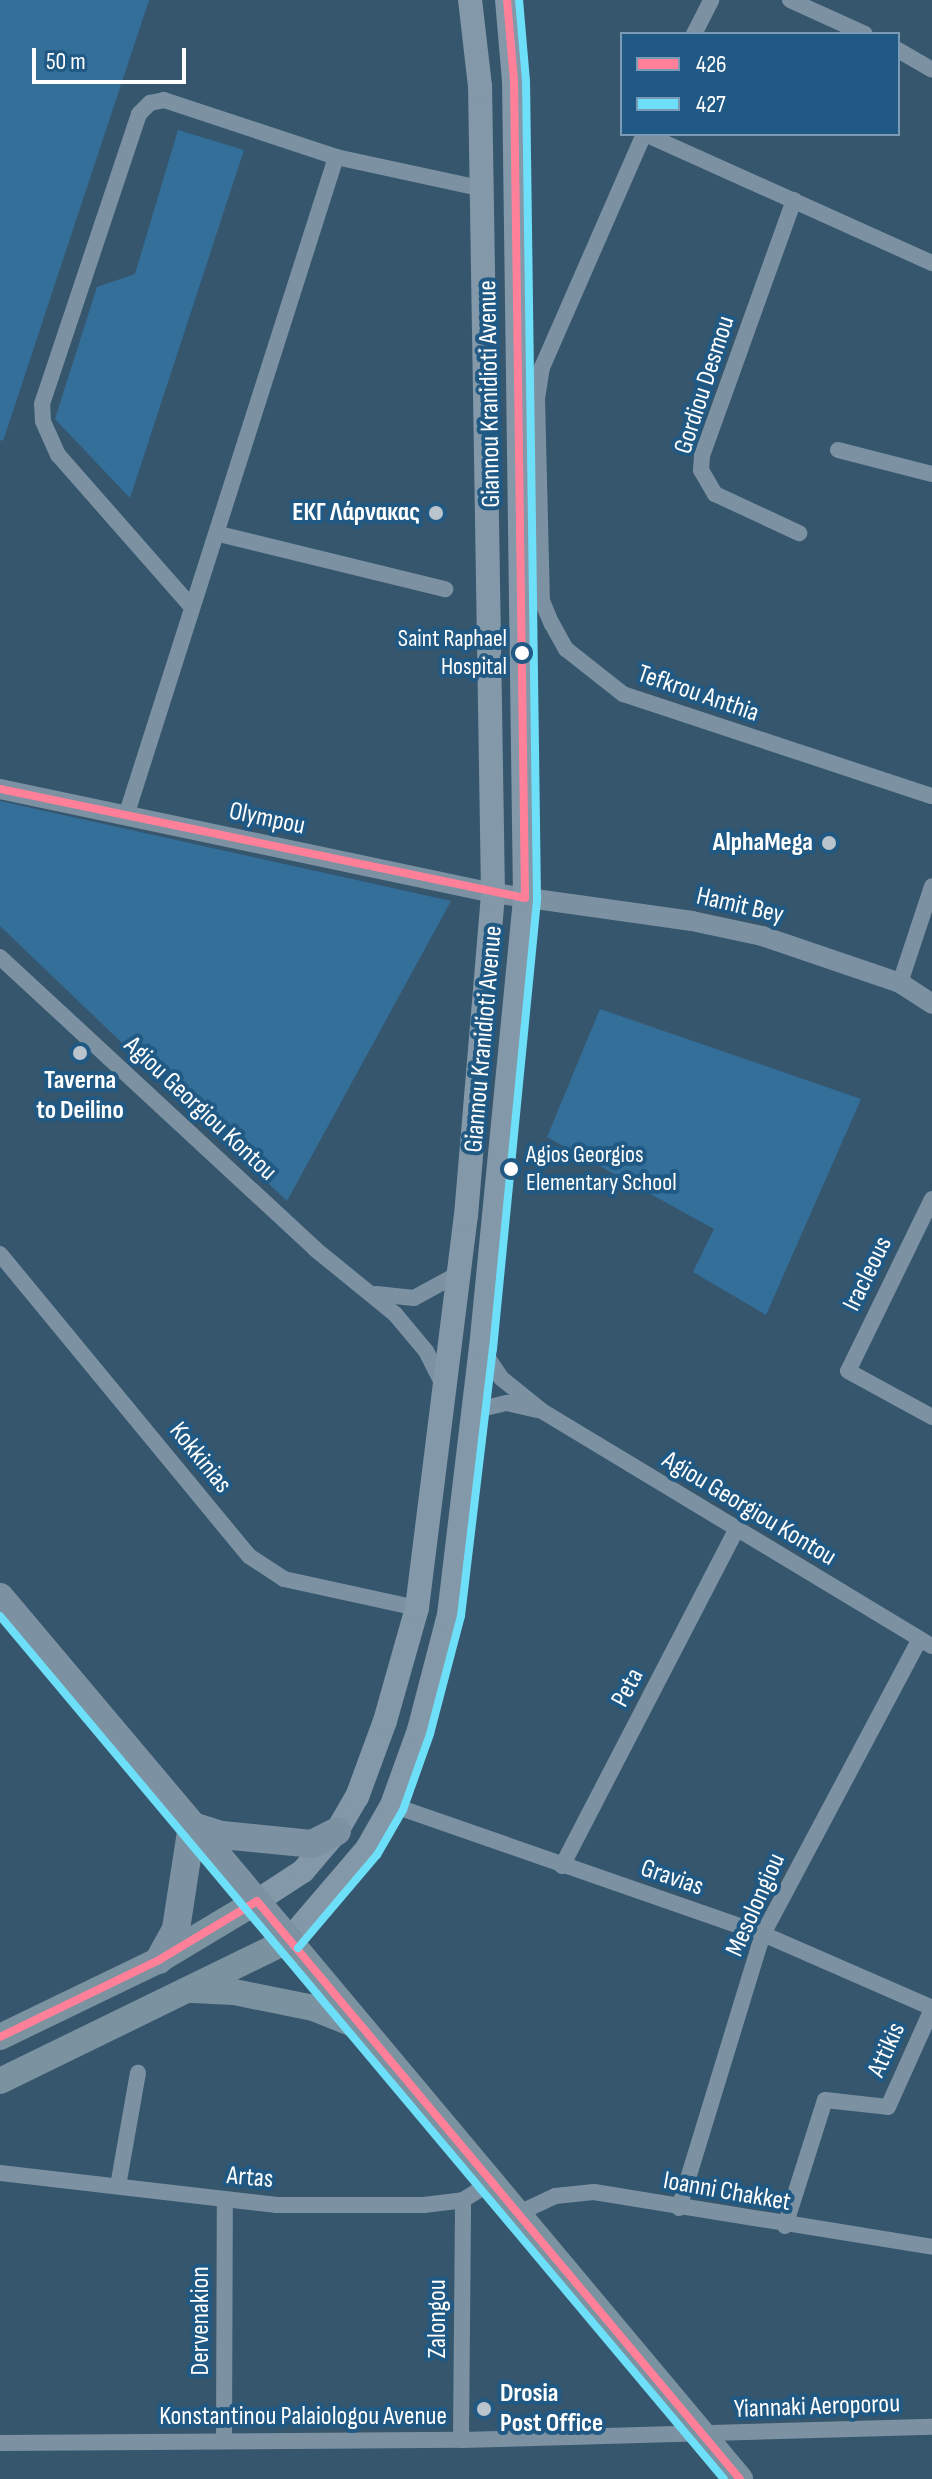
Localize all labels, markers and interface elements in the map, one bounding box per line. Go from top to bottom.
scale bar [36,32,190,82]
legend [620,32,900,136]
text: 50 m [46,47,86,76]
text: 426 [696,50,727,79]
text: 427 [696,90,726,119]
street label: Giannou Kranidioti Avenue [472,280,508,508]
street label: Gordiou Desmou [668,312,742,458]
place label: ΕΚΓ Λάρνακας [292,497,420,529]
marker: ΕΚΓ Λάρνακας [427,504,445,522]
place label: Saint Raphael Hospital [398,625,507,681]
marker: Saint Raphael Hospital [514,645,530,661]
street label: Tefkrou Anthia [633,659,763,729]
street label: Olympou [226,796,308,842]
place label: AlphaMega [713,827,813,859]
marker: AlphaMega [820,834,838,852]
street label: Hamit Bey [693,881,787,931]
street label: Giannou Kranidioti Avenue [459,924,509,1154]
street label: Agiou Georgiou Kontou [117,1030,283,1188]
marker: Taverna to Deilino [71,1044,89,1062]
place label: Taverna to Deilino [36,1065,124,1126]
place label: Agios Georgios Elementary School [526,1141,677,1197]
marker: Agios Georgios Elementary School [503,1161,519,1177]
street label: Iracleous [837,1232,899,1316]
street label: Kokkinias [162,1416,238,1500]
street label: Agiou Georgiou Kontou [656,1445,842,1573]
street label: Peta [605,1663,651,1713]
street label: Mesolongiou [719,1849,793,1961]
street label: Gravias [637,1853,707,1903]
street label: Attikis [861,2018,913,2082]
street label: Artas [225,2160,275,2196]
street label: Ioanni Chakket [661,2165,793,2219]
street label: Dervenakion [185,2266,217,2376]
street label: Zalongou [422,2279,454,2359]
place label: Drosia Post Office [500,2378,603,2440]
street label: Yiannaki Aeroporou [733,2389,901,2425]
marker: Drosia Post Office [475,2400,493,2418]
street label: Konstantinou Palaiologou Avenue [159,2401,447,2433]

